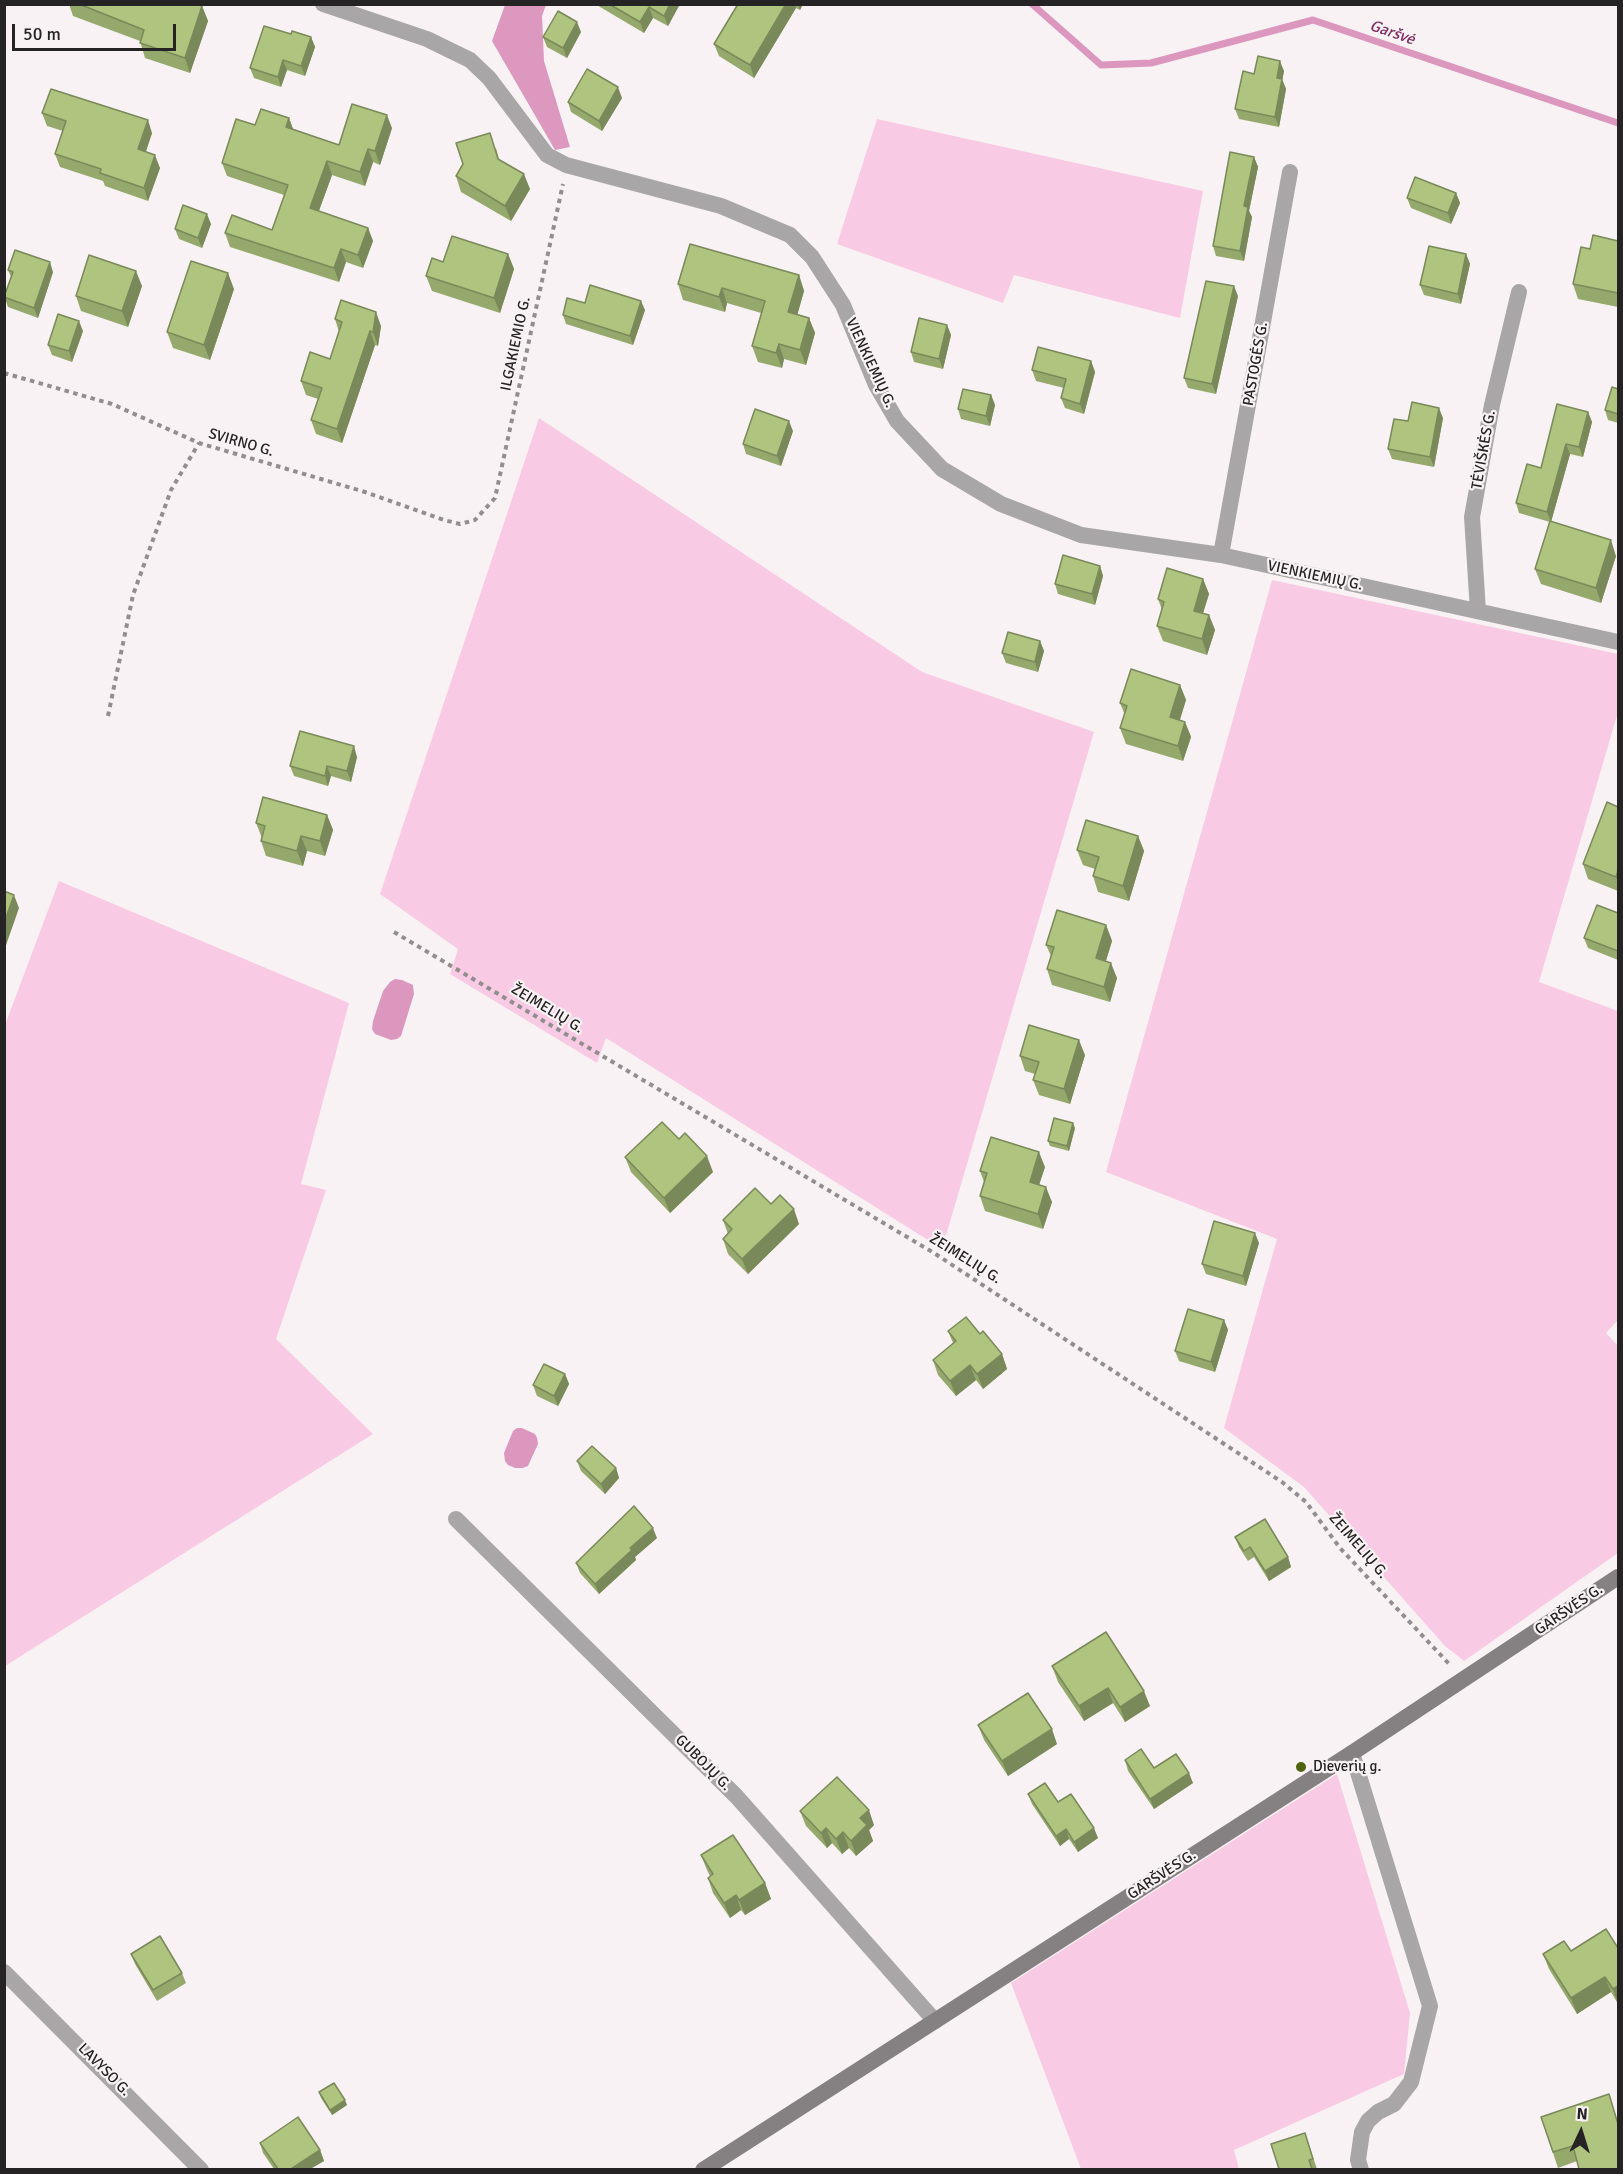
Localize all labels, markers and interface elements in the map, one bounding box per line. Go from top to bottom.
scale bar [15,12,178,50]
water label: Garšvė [1367,16,1417,50]
text: 50 m [23,23,61,45]
street label: ILGAKIEMIO G. [497,295,535,393]
street label: VIENKIEMIŲ G. [841,315,899,411]
street label: PASTOGĖS G. [1240,321,1272,407]
street label: TĖVIŠKĖS G. [1468,409,1500,491]
street label: SVIRNO G. [206,425,276,461]
street label: VIENKIEMIŲ G. [1266,557,1364,595]
street label: ŽEIMELIŲ G. [508,980,586,1038]
street label: ŽEIMELIŲ G. [926,1230,1004,1288]
street label: ŽEIMELIŲ G. [1325,1510,1391,1582]
street label: GARŠVĖS G. [1532,1581,1606,1639]
street label: GUBOJŲ G. [671,1731,735,1795]
place label: Dieverių g. [1313,1758,1381,1776]
marker: Dieverių g. [1294,1760,1308,1774]
street label: GARŠVĖS G. [1124,1846,1200,1904]
street label: LAVYSO G. [74,2040,134,2100]
north arrow [1551,2102,1611,2162]
text: N [1576,2104,1589,2124]

